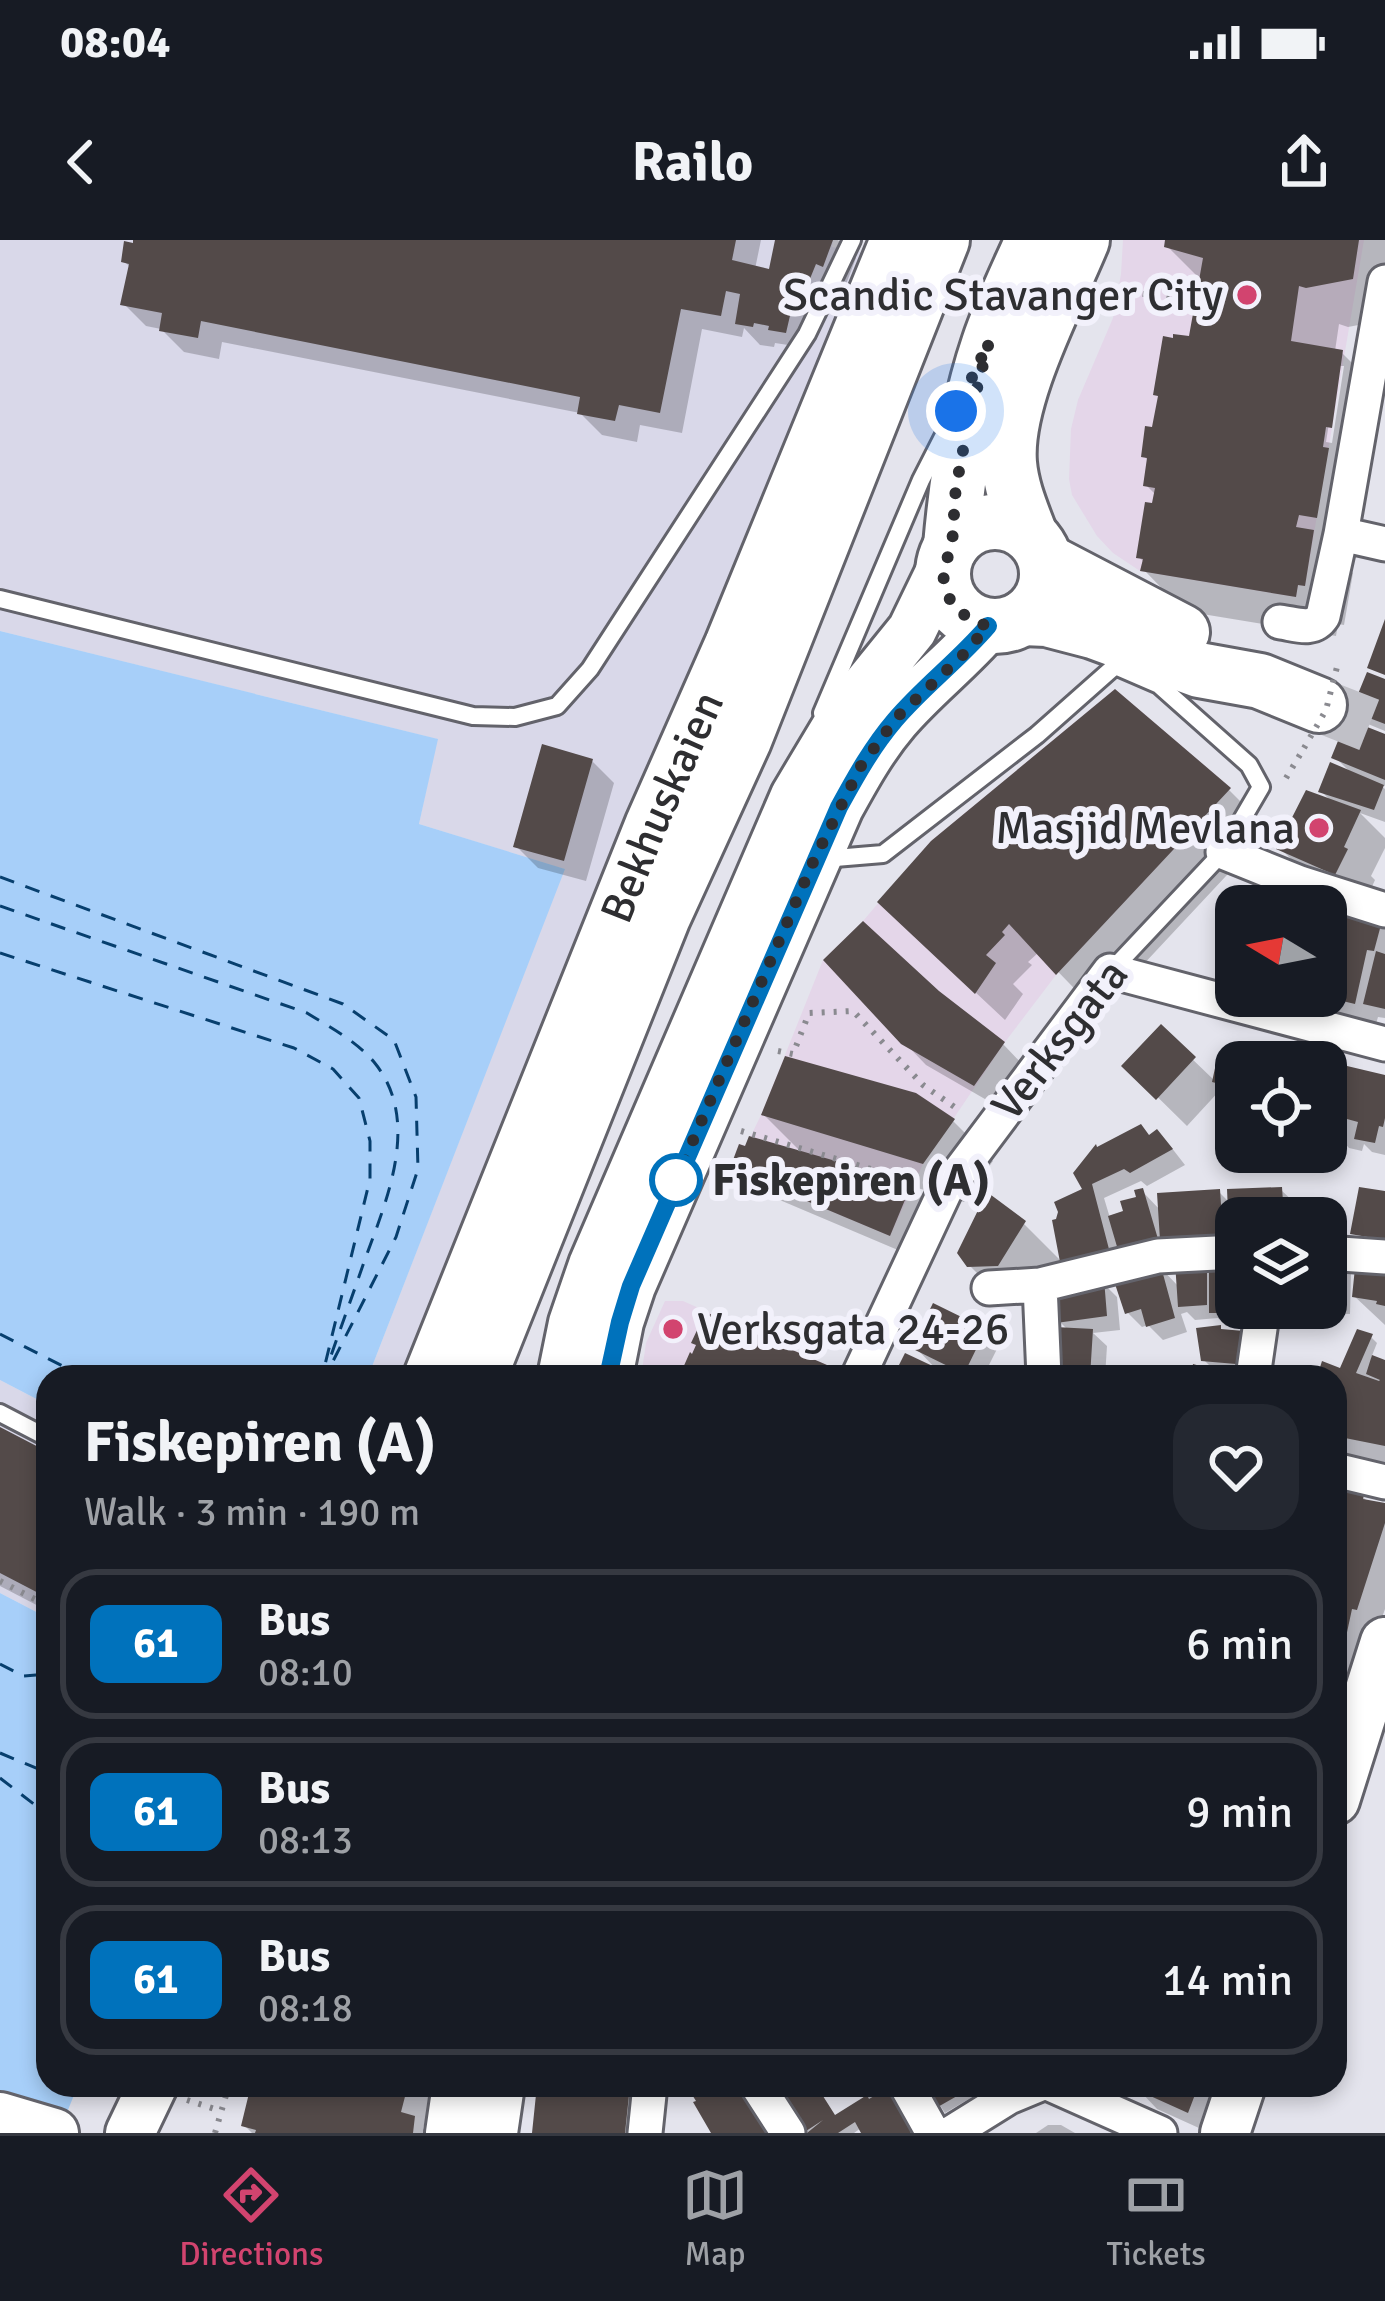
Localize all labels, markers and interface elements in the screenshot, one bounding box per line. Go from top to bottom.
text: 08:04 [60,15,170,70]
icon: back [48,129,114,195]
text: Railo [632,129,753,196]
icon: share [1271,129,1337,195]
place label: Scandic Stavanger City [783,268,1223,323]
marker: Scandic Stavanger City [1234,282,1260,308]
your location [926,381,986,441]
street label: Bekhuskaien [589,683,735,931]
place label: Masjid Mevlana [995,801,1295,856]
marker: Masjid Mevlana [1306,815,1332,841]
north arrow [1215,885,1347,1017]
map controls [1215,885,1347,1329]
street label: Verksgata [980,948,1140,1132]
button: locate [1215,1041,1347,1173]
place label: Fiskepiren (A) [712,1153,990,1208]
marker: Fiskepiren (A) [651,1155,701,1205]
button: layers [1215,1197,1347,1329]
place label: Verksgata 24-26 [697,1302,1009,1357]
marker: Verksgata 24-26 [660,1316,686,1342]
button: heart [1173,1404,1299,1530]
text: Fiskepiren (A) [84,1407,436,1478]
text: Walk · 3 min · 190 m [84,1488,420,1536]
text: Bus [258,1593,330,1648]
text: 6 min [1186,1617,1293,1672]
text: 61 [133,1618,179,1669]
text: 08:10 [258,1648,353,1696]
text: Bus [258,1761,330,1816]
text: 9 min [1186,1785,1293,1840]
text: 61 [133,1786,179,1837]
text: 08:13 [258,1816,353,1864]
text: Bus [258,1929,330,1984]
text: 14 min [1162,1953,1293,2008]
text: 61 [133,1954,179,2005]
text: 08:18 [258,1984,353,2032]
tab: Directions [179,2162,324,2275]
tab: Map [682,2162,748,2275]
tab: Tickets [1107,2162,1206,2275]

